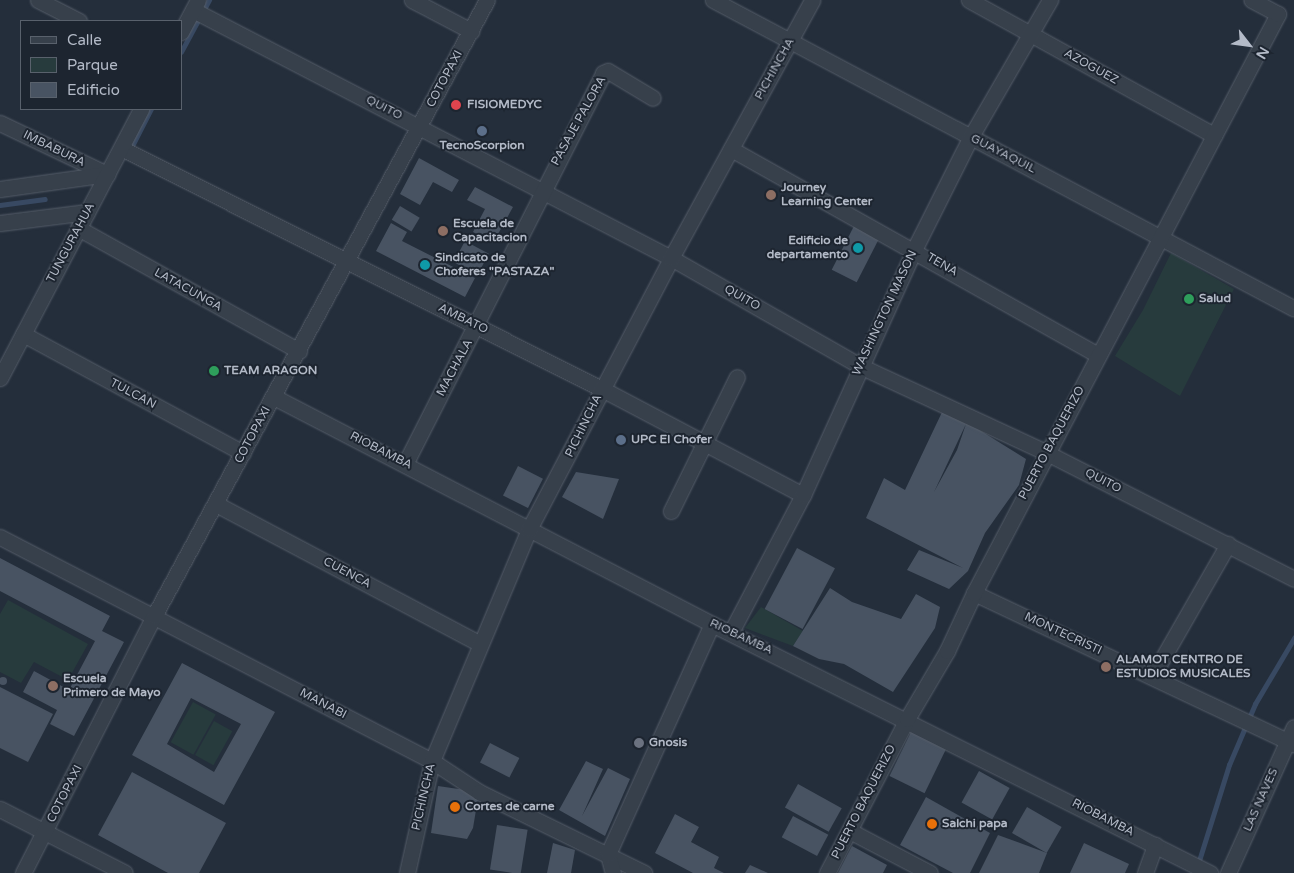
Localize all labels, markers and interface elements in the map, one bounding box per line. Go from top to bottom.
legend [20,20,182,110]
north arrow [1224,20,1274,70]
text: Calle [67,31,102,49]
street label: PICHINCHA [752,36,798,102]
text: N [1252,44,1273,62]
street label: AZOGUEZ [1061,46,1121,88]
street label: COTOPAXI [424,48,466,110]
text: Parque [67,56,118,74]
street label: PASAJE PALORA [549,74,609,168]
text: Edificio [67,81,120,99]
street label: QUITO [363,93,405,123]
marker: FISIOMEDYC [449,98,463,112]
place label: FISIOMEDYC [467,98,542,112]
marker: TecnoScorpion [476,125,488,137]
street label: IMBABURA [21,128,87,170]
street label: GUAYAQUIL [968,131,1038,177]
place label: TecnoScorpion [440,139,524,153]
place label: Journey Learning Center [781,181,872,209]
marker: Journey Learning Center [765,189,777,201]
street label: TUNGURAHUA [44,201,98,285]
place label: Escuela de Capacitacion [453,217,527,245]
marker: Escuela de Capacitacion [437,225,449,237]
place label: Edificio de departamento [767,234,848,262]
marker: Edificio de departamento [852,242,864,254]
street label: WASHINGTON MASON [850,248,920,378]
street label: TENA [924,250,960,280]
place label: Sindicato de Choferes "PASTAZA" [435,251,554,279]
marker: Sindicato de Choferes "PASTAZA" [419,259,431,271]
street label: LATACUNGA [152,265,224,315]
street label: QUITO [722,282,762,314]
place label: Salud [1199,292,1231,306]
marker: Salud [1183,293,1195,305]
street label: AMBATO [436,301,490,337]
street label: MACHALA [434,337,476,399]
place label: TEAM ARAGON [224,364,317,378]
marker: TEAM ARAGON [208,365,220,377]
street label: TULCAN [107,376,159,412]
street label: PUERTO BAQUERIZO [1016,384,1088,502]
street label: PICHINCHA [563,392,605,460]
street label: COTOPAXI [232,404,274,466]
street label: RIOBAMBA [348,429,414,473]
place label: UPC El Chofer [631,433,712,447]
marker: UPC El Chofer [615,434,627,446]
street label: QUITO [1082,466,1124,496]
street label: CUENCA [321,554,373,592]
street label: MONTECRISTI [1022,610,1104,658]
street label: RIOBAMBA [707,616,775,658]
place label: ALAMOT CENTRO DE ESTUDIOS MUSICALES [1116,653,1250,681]
marker: ALAMOT CENTRO DE ESTUDIOS MUSICALES [1100,661,1112,673]
place label: Escuela Primero de Mayo [63,672,161,700]
marker: Escuela Primero de Mayo [47,680,59,692]
street label: MANABI [297,686,349,722]
place label: Gnosis [649,736,687,750]
marker: Gnosis [633,737,645,749]
street label: PUERTO BAQUERIZO [829,743,899,861]
street label: PICHINCHA [409,762,439,832]
street label: COTOPAXI [44,763,86,825]
street label: LAS NAVES [1241,766,1281,834]
street label: RIOBAMBA [1070,796,1136,840]
place label: Cortes de carne [465,800,555,814]
marker: Cortes de carne [449,801,461,813]
place label: Salchi papa [942,817,1008,831]
marker: Salchi papa [926,818,938,830]

